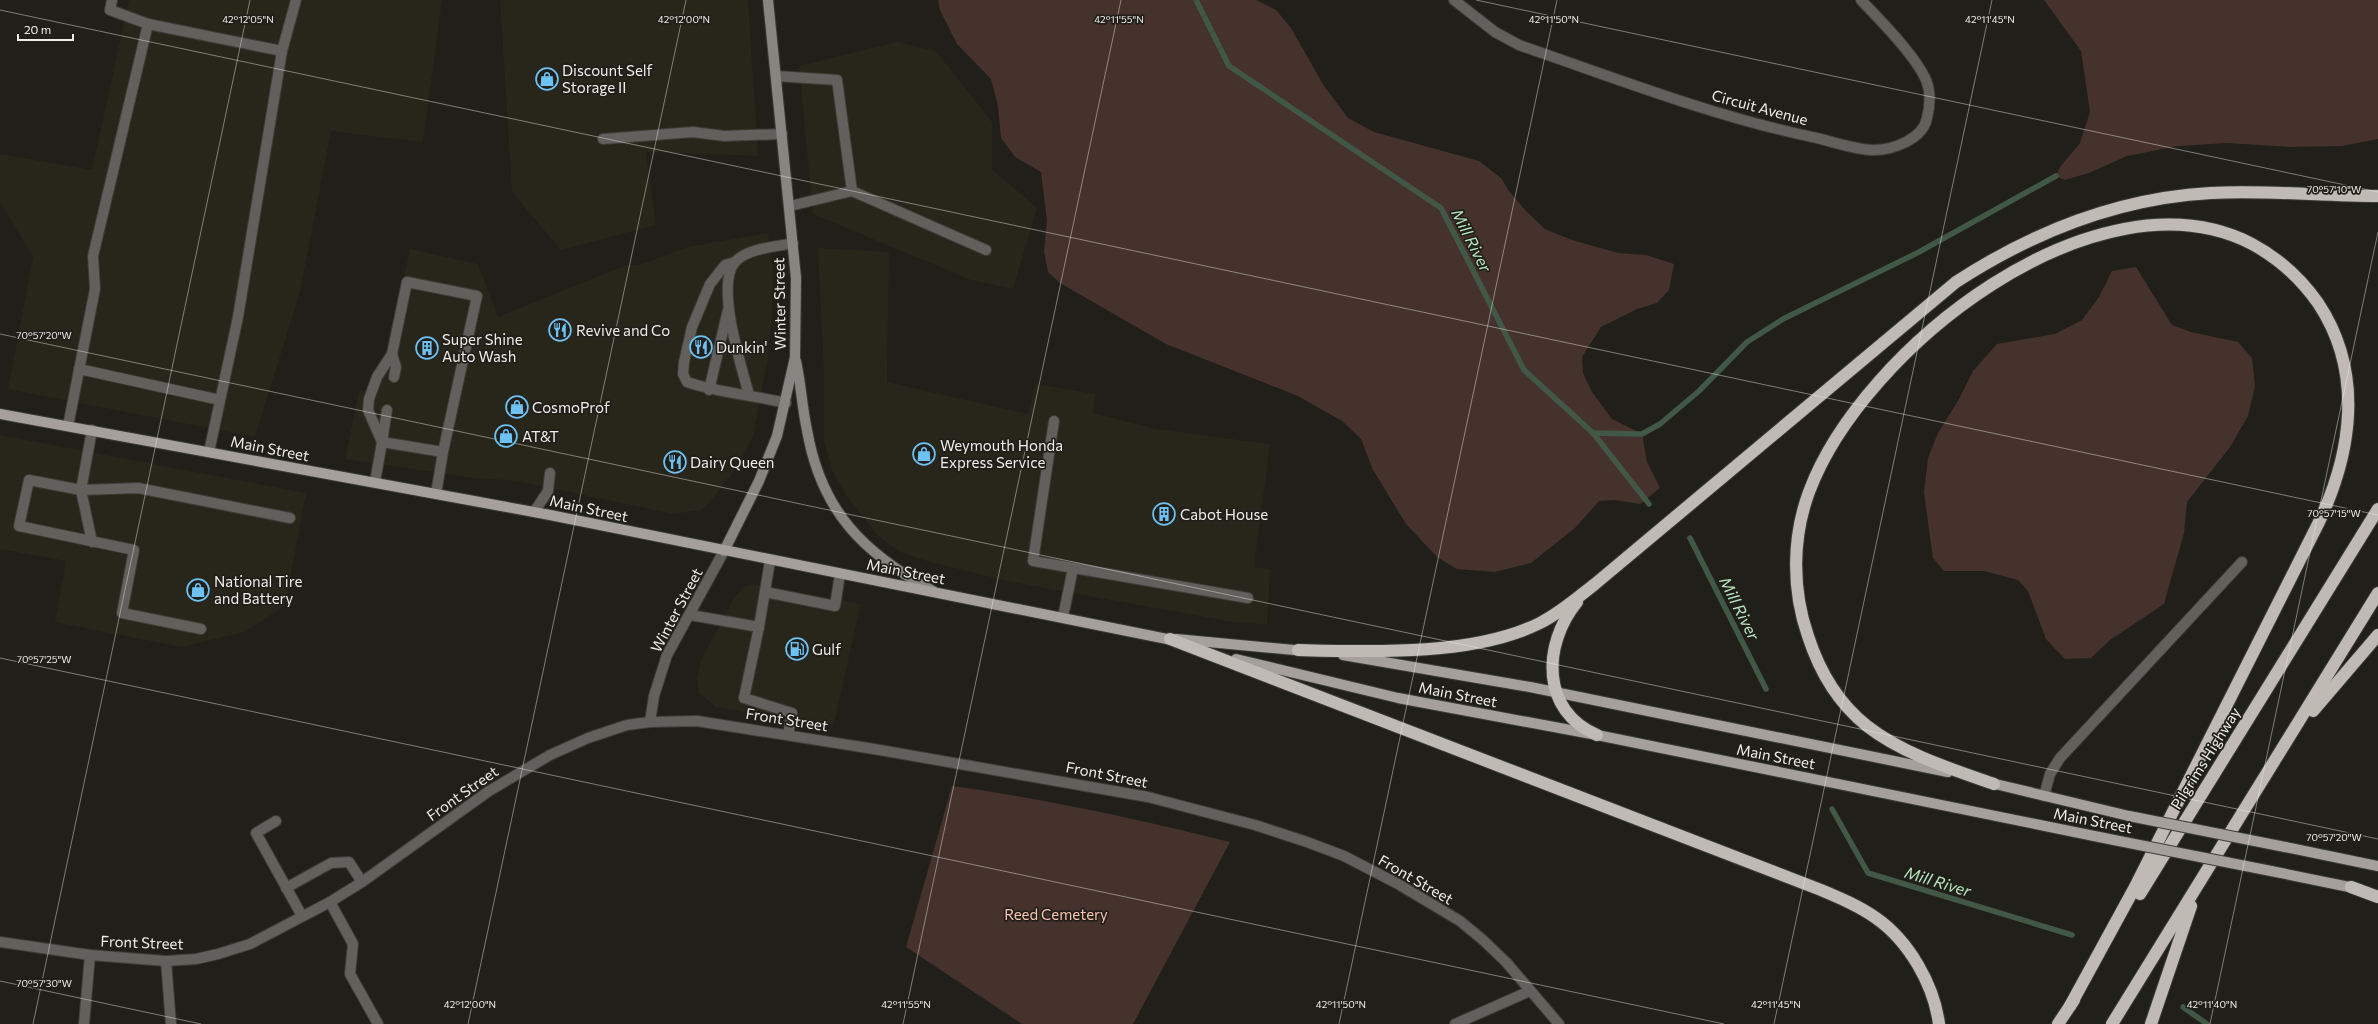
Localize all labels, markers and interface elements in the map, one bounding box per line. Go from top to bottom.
text: 42°12'05"N [222,13,274,25]
text: 42°12'00"N [658,13,710,25]
text: 42°11'55"N [1094,13,1144,25]
text: 42°11'50"N [1529,13,1579,25]
text: 42°11'45"N [1965,13,2015,25]
scale bar [18,16,73,42]
text: 20 m [24,22,51,36]
place label: Discount Self Storage II [562,61,653,96]
shop icon: Discount Self Storage II [534,66,560,92]
street label: Circuit Avenue [1710,86,1810,128]
text: 70°57'10"W [2307,183,2361,195]
water label: Mill River [1448,205,1496,275]
street label: Winter Street [769,257,789,351]
restaurant icon: Revive and Co [547,317,573,343]
place label: Revive and Co [576,321,670,339]
text: 70°57'20"W [16,329,72,341]
place label: Super Shine Auto Wash [442,330,523,365]
restaurant icon: Dunkin' [688,334,714,360]
building icon: Super Shine Auto Wash [414,335,440,361]
place label: Dunkin' [716,338,768,356]
shop icon: CosmoProf [504,394,530,420]
place label: CosmoProf [532,398,610,416]
shop icon: AT&T [493,423,519,449]
place label: AT&T [522,427,559,445]
street label: Main Street [229,432,311,464]
place label: Weymouth Honda Express Service [940,436,1063,471]
shop icon: Weymouth Honda Express Service [911,441,937,467]
restaurant icon: Dairy Queen [662,449,688,475]
place label: Dairy Queen [690,453,774,471]
street label: Main Street [548,491,630,525]
building icon: Cabot House [1151,501,1177,527]
place label: Cabot House [1180,505,1268,523]
text: 70°57'15"W [2307,507,2361,519]
street label: Main Street [865,555,947,587]
street label: Winter Street [646,565,706,655]
place label: National Tire and Battery [214,572,302,607]
water label: Mill River [1716,573,1764,643]
shop icon: National Tire and Battery [185,577,211,603]
fuel station icon: Gulf [784,636,810,662]
place label: Gulf [812,640,841,658]
text: 70°57'25"W [17,653,71,665]
street label: Main Street [1417,678,1499,710]
street label: Front Street [745,704,829,734]
street label: Pilgrims Highway [2166,704,2244,812]
street label: Main Street [1735,740,1817,772]
street label: Front Street [1064,757,1150,791]
street label: Front Street [423,762,501,824]
street label: Main Street [2052,804,2134,836]
text: 70°57'20"W [2306,831,2362,843]
street label: Front Street [1376,850,1456,908]
water label: Mill River [1903,862,1974,900]
park label: Reed Cemetery [1004,905,1108,923]
street label: Front Street [100,932,184,952]
text: 70°57'30"W [16,977,72,989]
text: 42°12'00"N [444,998,496,1010]
text: 42°11'55"N [881,998,931,1010]
text: 42°11'50"N [1316,998,1366,1010]
text: 42°11'45"N [1751,998,1801,1010]
text: 42°11'40"N [2187,998,2237,1010]

